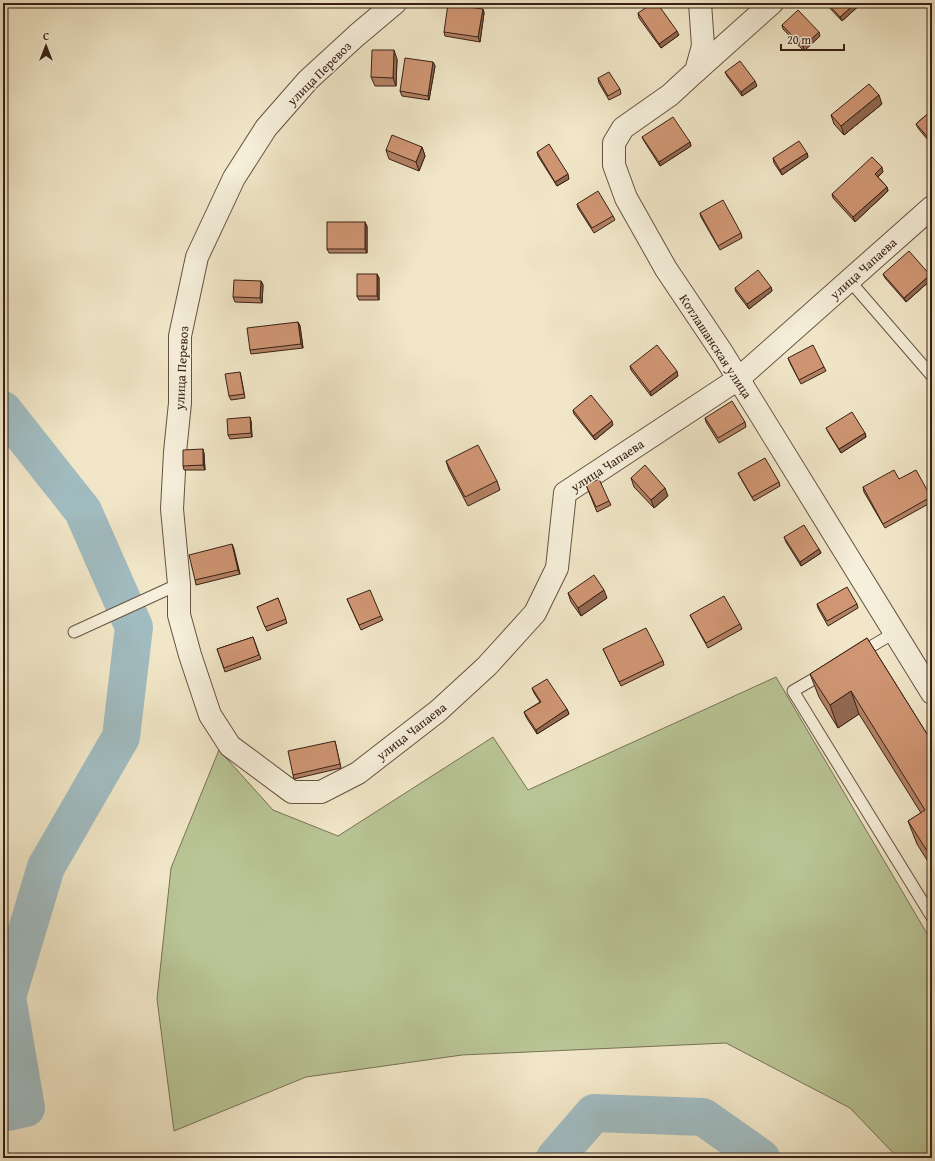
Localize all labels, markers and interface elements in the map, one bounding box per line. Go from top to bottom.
north arrow [26,26,66,66]
scale bar [781,26,844,52]
text: С [43,28,49,44]
text: 20 m [787,31,811,48]
street label: улица Перевоз [282,37,356,111]
street label: улица Чапаева [825,233,902,304]
street label: Котлашанская улица [675,290,757,403]
street label: улица Перевоз [170,325,193,412]
street label: улица Чапаева [566,434,648,497]
street label: улица Чапаева [371,697,451,765]

